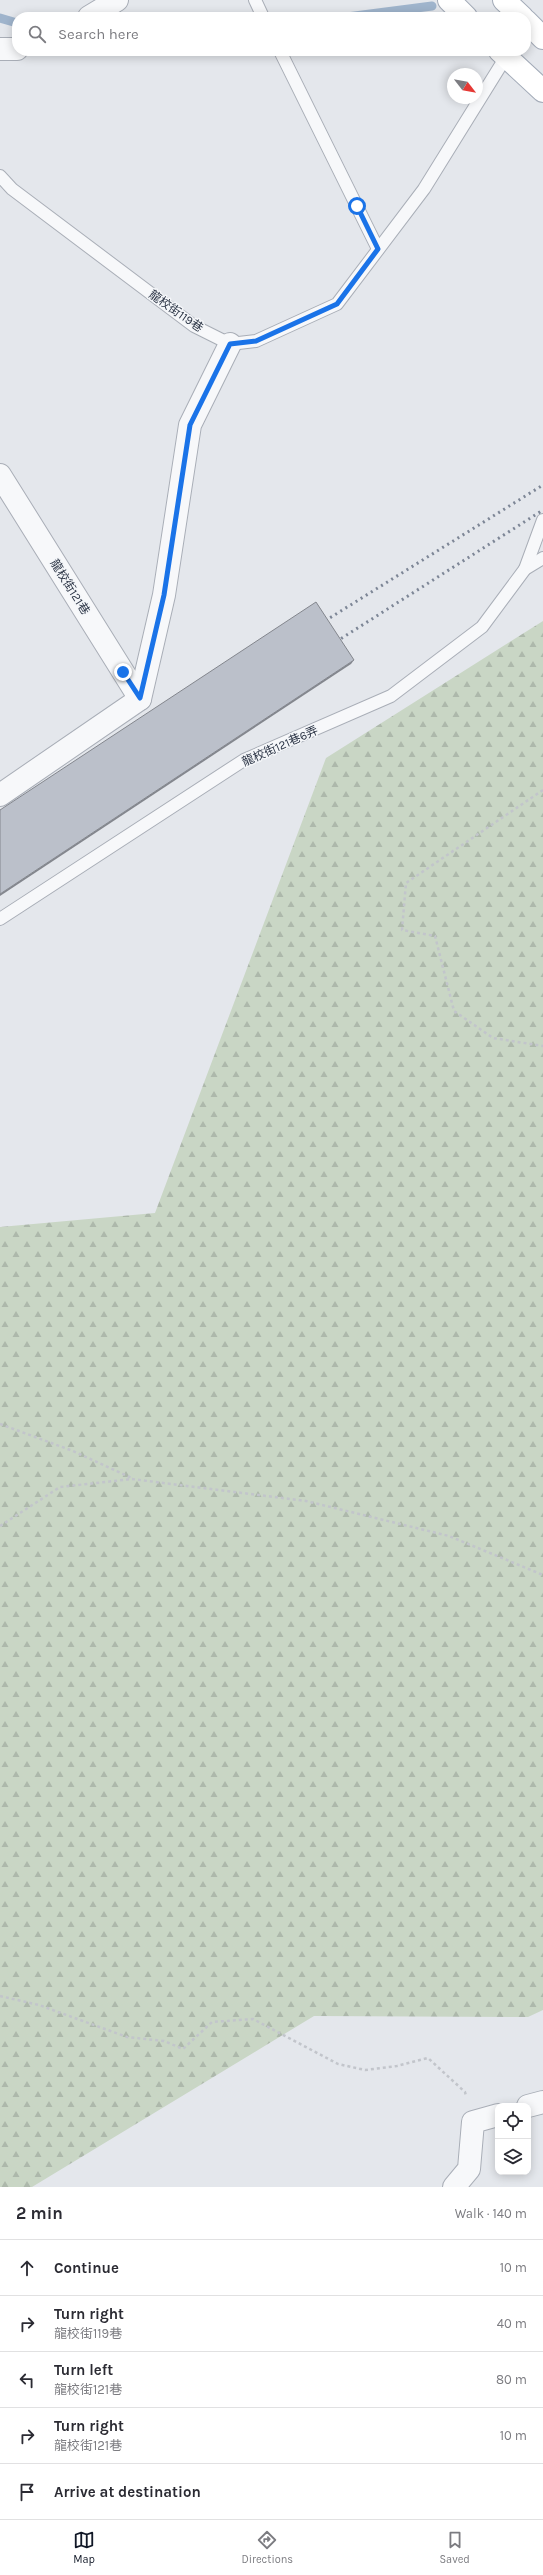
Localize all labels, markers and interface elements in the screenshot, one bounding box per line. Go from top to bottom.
search box [12,12,531,56]
icon: search [26,23,48,45]
text: Search here [58,25,139,43]
north arrow [447,68,483,104]
route start [348,197,366,215]
street label: 龍校街119巷 [146,287,206,335]
street label: 龍校街121巷 [47,557,93,617]
route end [114,663,132,681]
street label: 龍校街121巷6弄 [240,723,320,769]
map controls [495,2103,531,2175]
button: locate [495,2103,531,2139]
button: layers [495,2139,531,2175]
text: 2 min [16,2203,63,2223]
text: Walk · 140 m [455,2206,527,2221]
icon: ahead [16,2257,38,2279]
text: Continue [54,2259,119,2277]
text: 10 m [500,2260,527,2275]
text: Turn right [54,2305,124,2323]
icon: right [16,2313,38,2335]
text: 40 m [497,2316,527,2331]
text: 龍校街119巷 [54,2326,122,2341]
text: Turn left [54,2361,113,2379]
icon: left [16,2369,38,2391]
text: 80 m [496,2372,527,2387]
text: 龍校街121巷 [54,2382,122,2397]
text: Turn right [54,2417,124,2435]
icon: right [16,2425,38,2447]
text: 10 m [500,2428,527,2443]
text: 龍校街121巷 [54,2438,122,2453]
icon: arrive [16,2481,38,2503]
text: Arrive at destination [54,2483,201,2501]
tab: Map [73,2529,95,2566]
tab: Directions [241,2529,293,2566]
tab: Saved [439,2529,470,2566]

